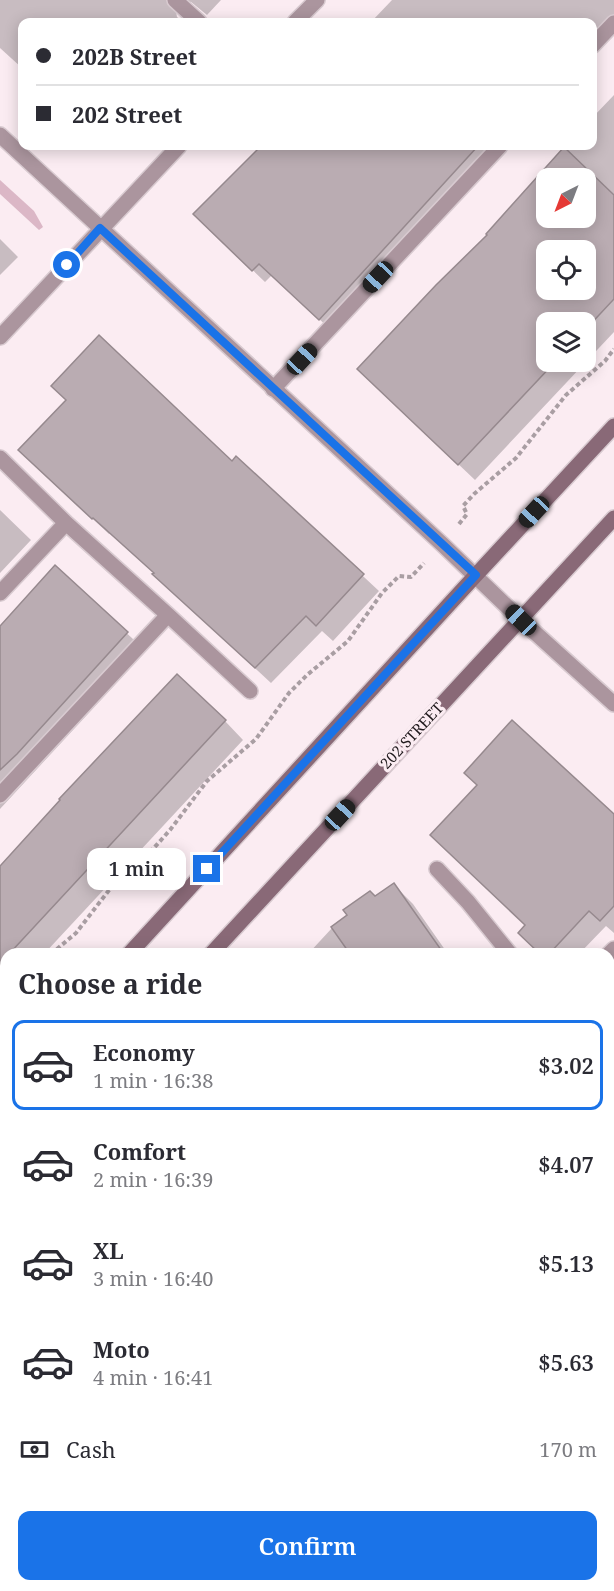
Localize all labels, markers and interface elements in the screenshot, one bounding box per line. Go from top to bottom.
text: 202B Street [72,41,197,71]
text: 202 Street [72,99,182,129]
north arrow [536,168,596,228]
map controls [536,168,596,372]
button: locate [536,240,596,300]
route start [53,251,80,278]
car [359,258,397,296]
button: layers [536,312,596,372]
car [283,340,321,378]
car [515,493,553,531]
car [502,601,540,639]
street label: 202 STREET [375,698,447,773]
car [321,796,359,834]
callout: 1 min [87,848,186,890]
text: 1 min [109,855,164,882]
route end [193,855,220,882]
text: Choose a ride [18,965,203,1002]
text: Economy [93,1037,195,1067]
icon: car [21,1038,75,1092]
text: $3.02 [538,1050,594,1080]
text: 1 min · 16:38 [93,1067,213,1094]
text: Comfort [93,1136,186,1166]
icon: car [21,1137,75,1191]
text: $4.07 [538,1149,594,1179]
text: 2 min · 16:39 [93,1166,213,1193]
text: XL [93,1235,124,1265]
icon: car [21,1236,75,1290]
text: $5.13 [538,1248,594,1278]
text: 3 min · 16:40 [93,1265,213,1292]
text: Moto [93,1334,150,1364]
icon: car [21,1335,75,1389]
text: $5.63 [538,1347,594,1377]
text: 4 min · 16:41 [93,1364,213,1391]
icon: cash [18,1433,51,1466]
text: Cash [66,1434,116,1464]
text: 170 m [539,1436,597,1463]
button: Confirm [18,1511,597,1580]

